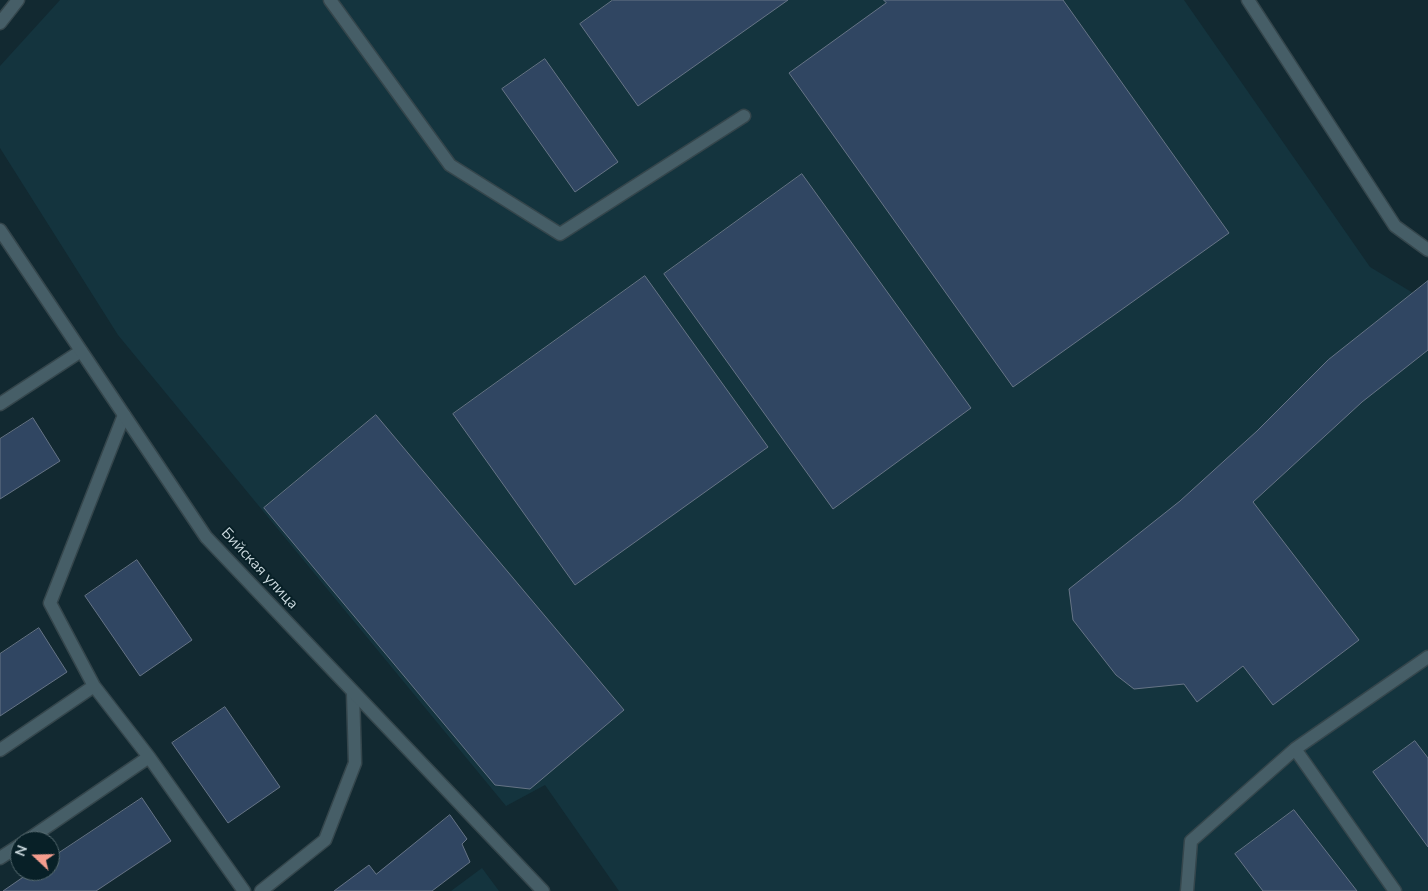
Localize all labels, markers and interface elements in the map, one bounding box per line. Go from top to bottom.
street label: Бийская улица [217,525,301,613]
north arrow [10,831,60,881]
text: N [11,843,32,859]

